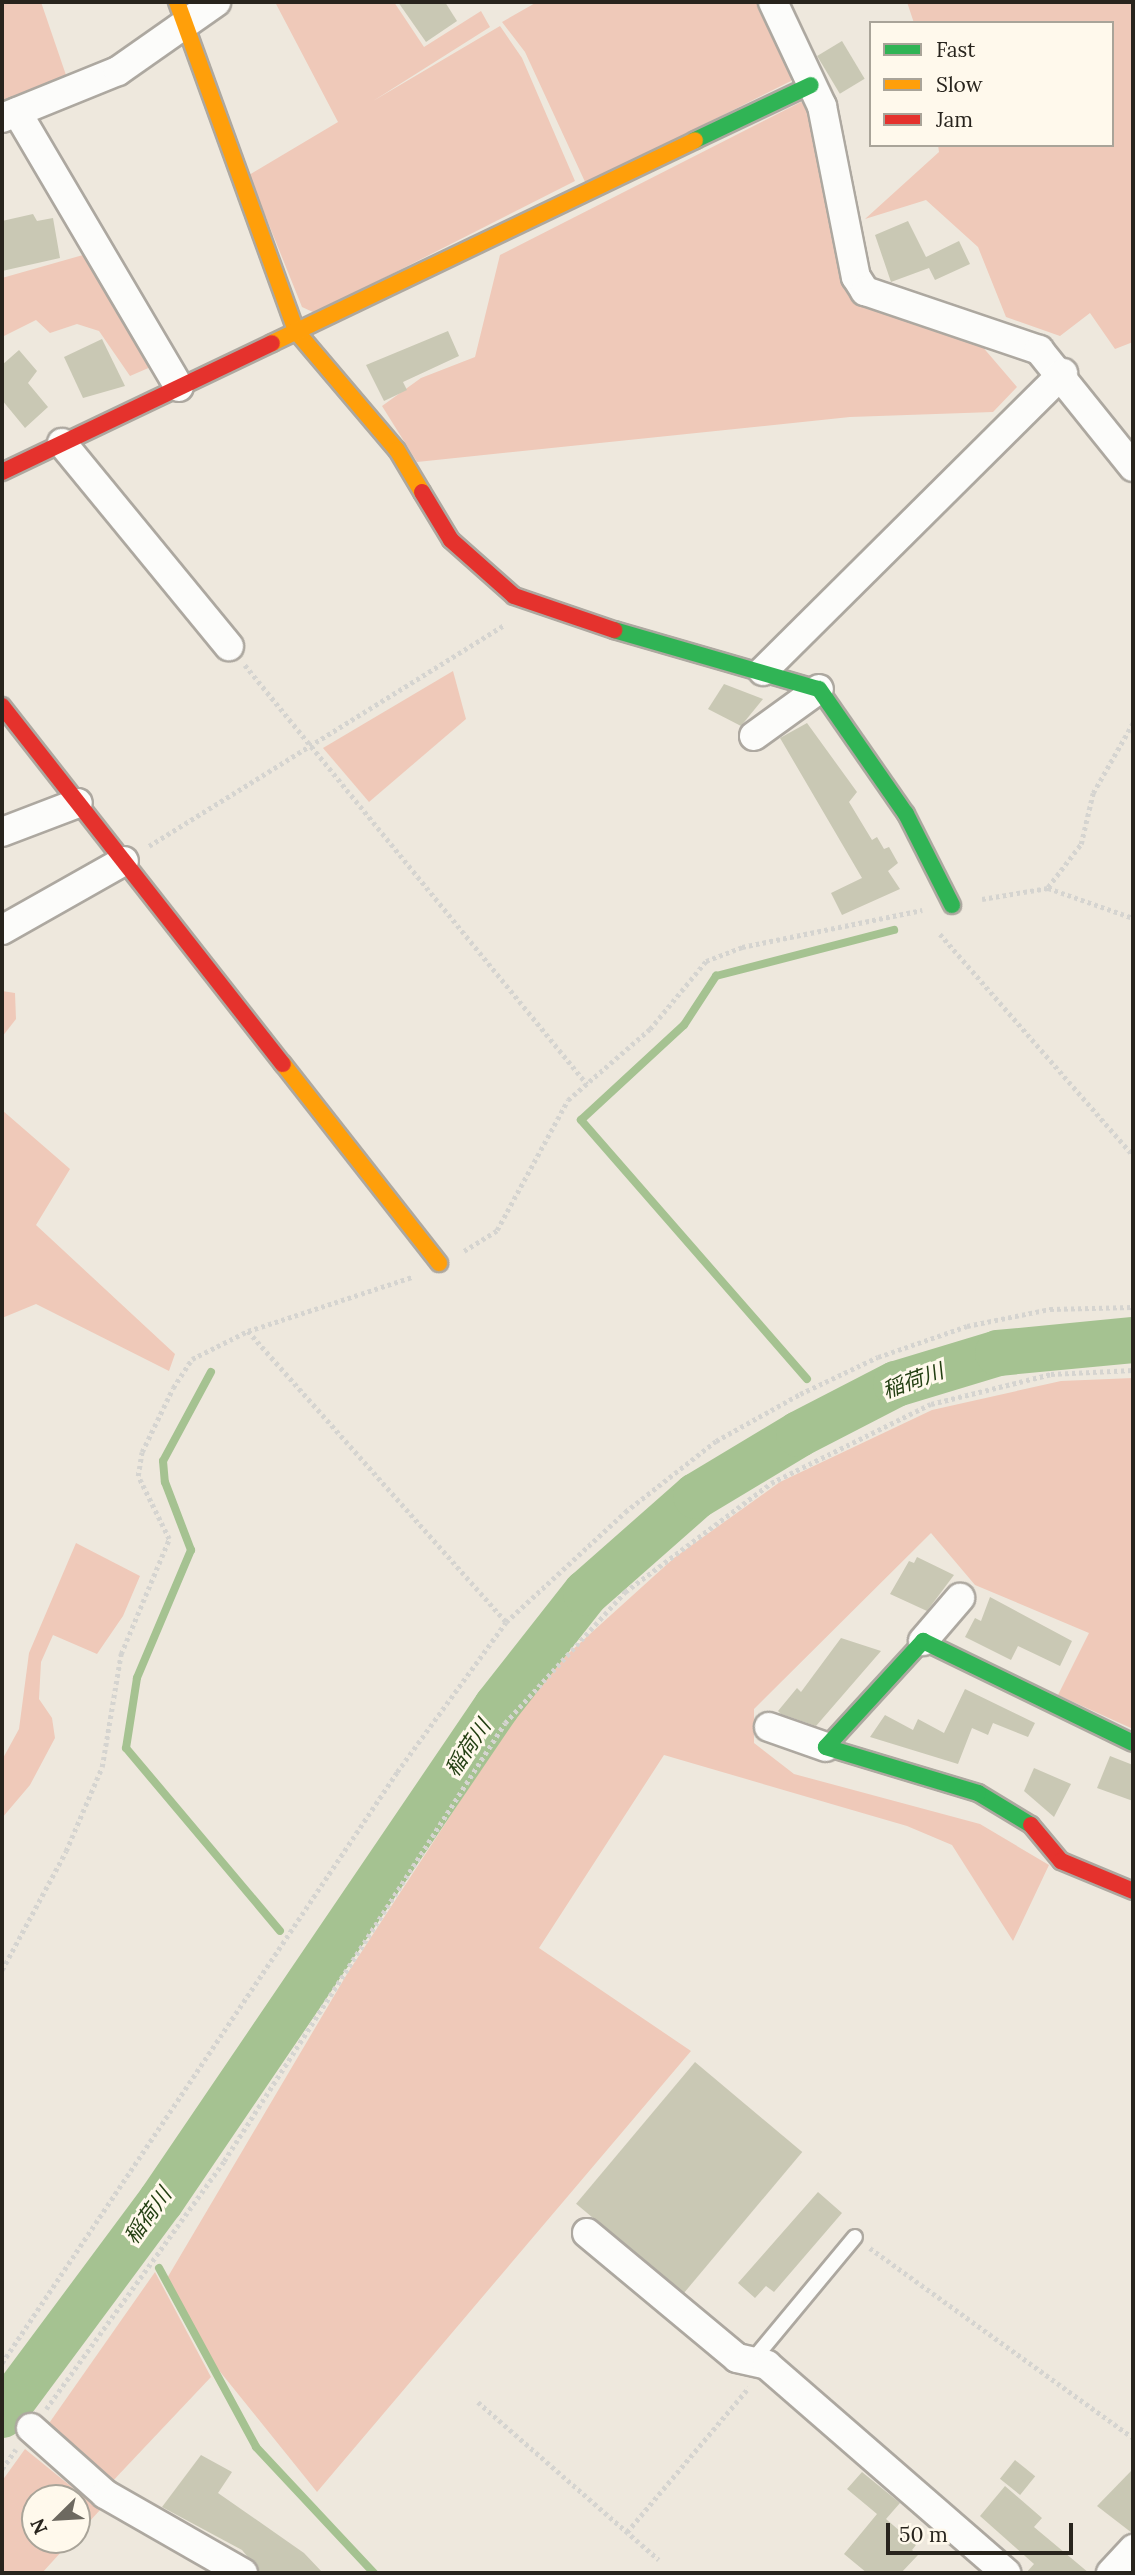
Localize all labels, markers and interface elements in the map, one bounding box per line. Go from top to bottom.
legend [869,21,1114,147]
text: Fast [936,36,975,63]
text: Slow [936,71,983,98]
text: Jam [936,106,973,133]
water label: 稲荷川 [879,1358,947,1404]
water label: 稲荷川 [440,1715,496,1781]
water label: 稲荷川 [119,2183,177,2249]
north arrow [21,2484,91,2554]
scale bar [890,2508,1077,2552]
text: N [25,2515,53,2538]
text: 50 m [899,2521,948,2548]

